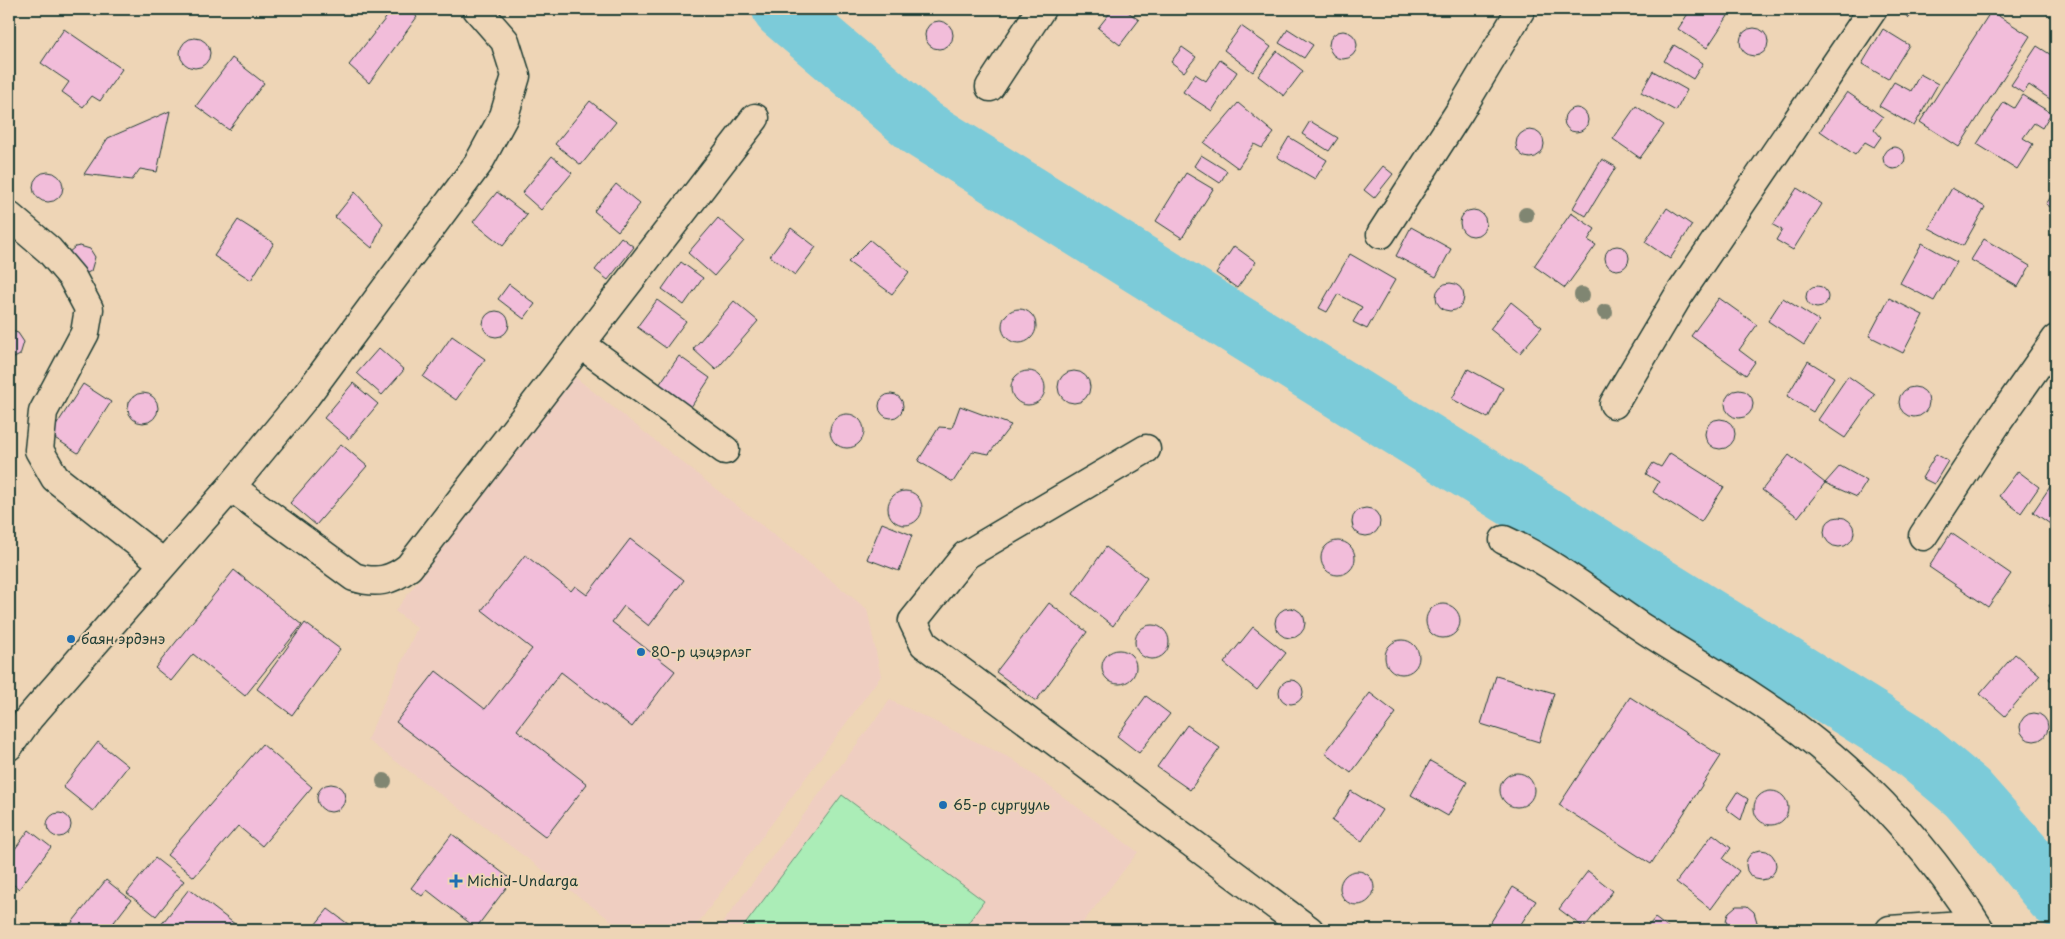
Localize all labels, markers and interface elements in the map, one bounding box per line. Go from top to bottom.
place label: баян эрдэнэ [81,628,165,649]
marker: баян эрдэнэ [65,633,77,645]
place label: 80-р цэцэрлэг [651,641,752,662]
marker: 80-р цэцэрлэг [635,646,647,658]
place label: 65-р сургууль [953,794,1050,815]
marker: 65-р сургууль [937,799,949,811]
place label: Michid-Undarga [467,870,578,891]
marker: Michid-Undarga [449,874,463,888]

